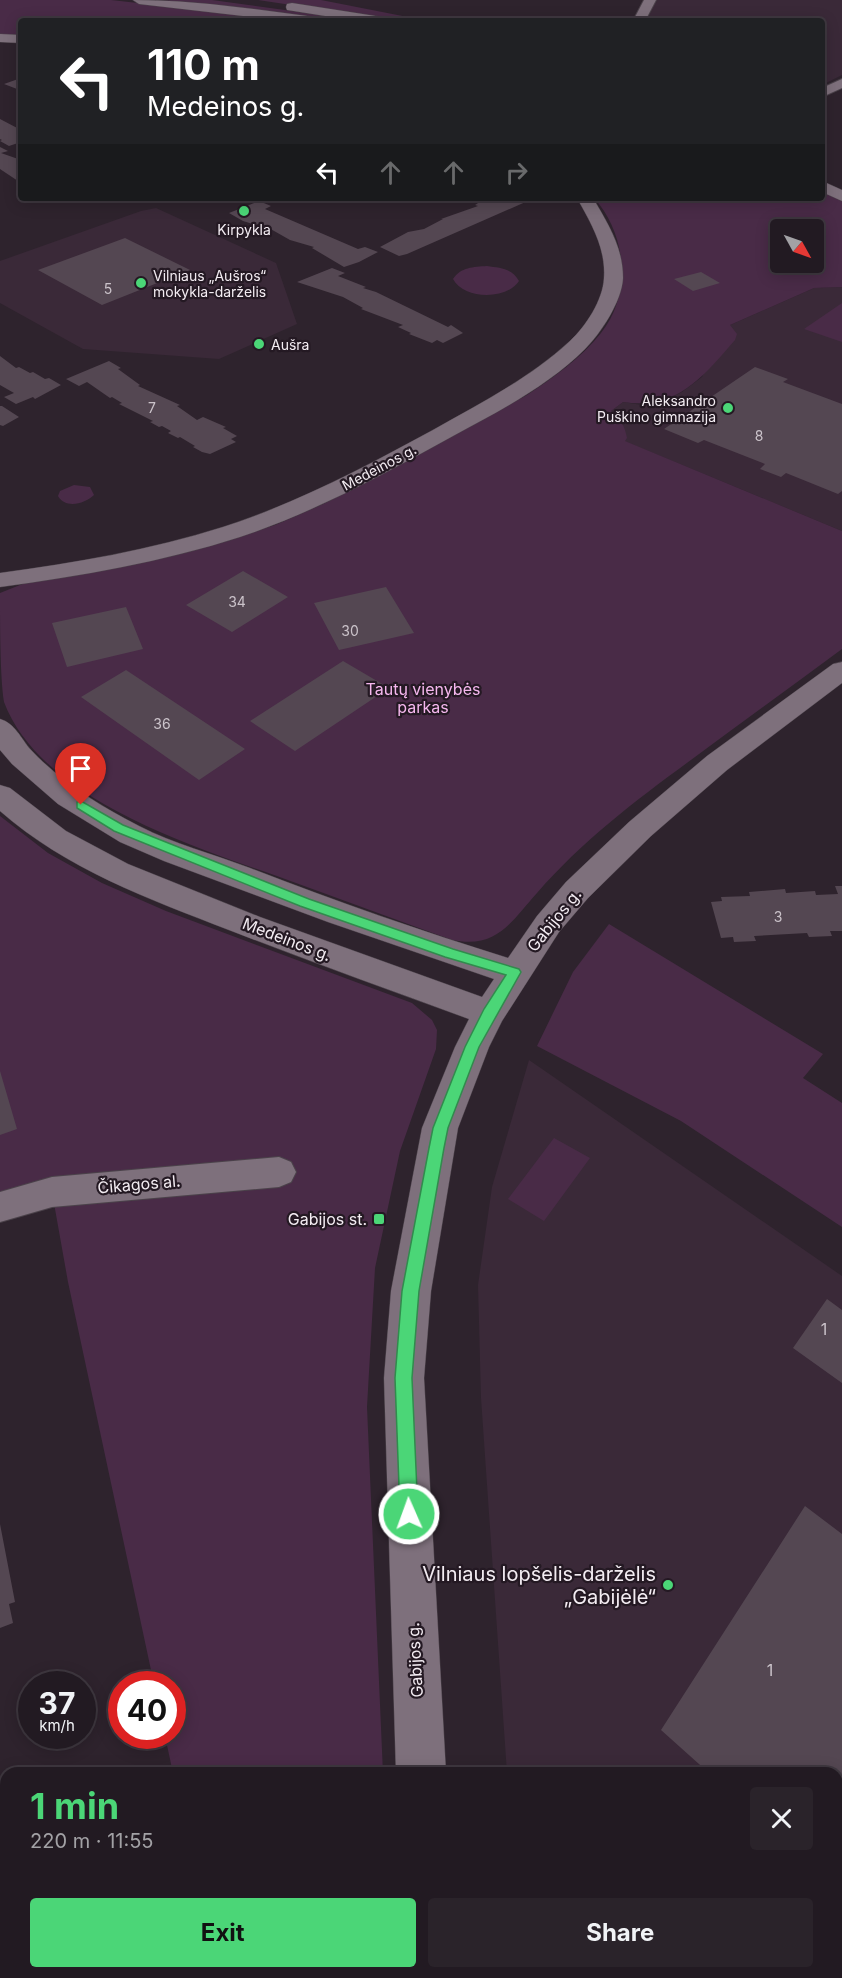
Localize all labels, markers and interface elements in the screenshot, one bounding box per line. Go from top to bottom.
text: 110 m [147,39,260,90]
icon: left [48,42,126,120]
text: Medeinos g. [147,90,304,123]
icon: left [311,156,344,189]
icon: ahead [374,156,407,189]
icon: ahead [437,156,470,189]
icon: right [500,156,533,189]
marker: Kirpykla [237,204,251,218]
north arrow [770,219,824,273]
map controls [770,219,824,273]
place label: Kirpykla [217,221,271,238]
place label: Vilniaus „Aušros“ mokykla-darželis [153,267,266,300]
marker: Vilniaus „Aušros“ mokykla-darželis [134,276,148,290]
house number: 5 [104,280,112,297]
place label: Aušra [271,336,309,353]
marker: Aušra [252,337,266,351]
place label: Aleksandro Puškino gimnazija [597,392,716,425]
house number: 7 [148,399,156,416]
marker: Aleksandro Puškino gimnazija [721,401,735,415]
house number: 8 [755,427,763,444]
street label: Medeinos g. [339,440,419,494]
house number: 34 [228,593,246,610]
house number: 30 [341,622,359,639]
park label: Tautų vienybės parkas [366,679,480,717]
house number: 36 [153,715,171,732]
pin [55,743,106,805]
icon: arrive [64,752,97,785]
street label: Gabijos g. [522,884,586,956]
house number: 3 [774,908,782,925]
street label: Medeinos g. [240,913,334,965]
street label: Čikagos al. [97,1170,181,1198]
place label: Gabijos st. [288,1209,367,1229]
marker: Gabijos st. [372,1212,386,1226]
house number: 1 [821,1319,827,1339]
position arrow [377,1482,441,1546]
place label: Vilniaus lopšelis-darželis „Gabijėlė“ [422,1562,656,1609]
marker: Vilniaus lopšelis-darželis „Gabijėlė“ [661,1578,675,1592]
street label: Gabijos g. [403,1622,427,1698]
house number: 1 [767,1660,773,1680]
speed limit sign: 40 [108,1671,186,1749]
text: 37 [39,1685,75,1721]
text: km/h [39,1716,75,1735]
text: 1 min [30,1784,119,1828]
button: close [750,1787,813,1850]
text: 220 m · 11:55 [30,1829,154,1853]
button: Exit [30,1898,416,1967]
button: Share [428,1898,813,1967]

